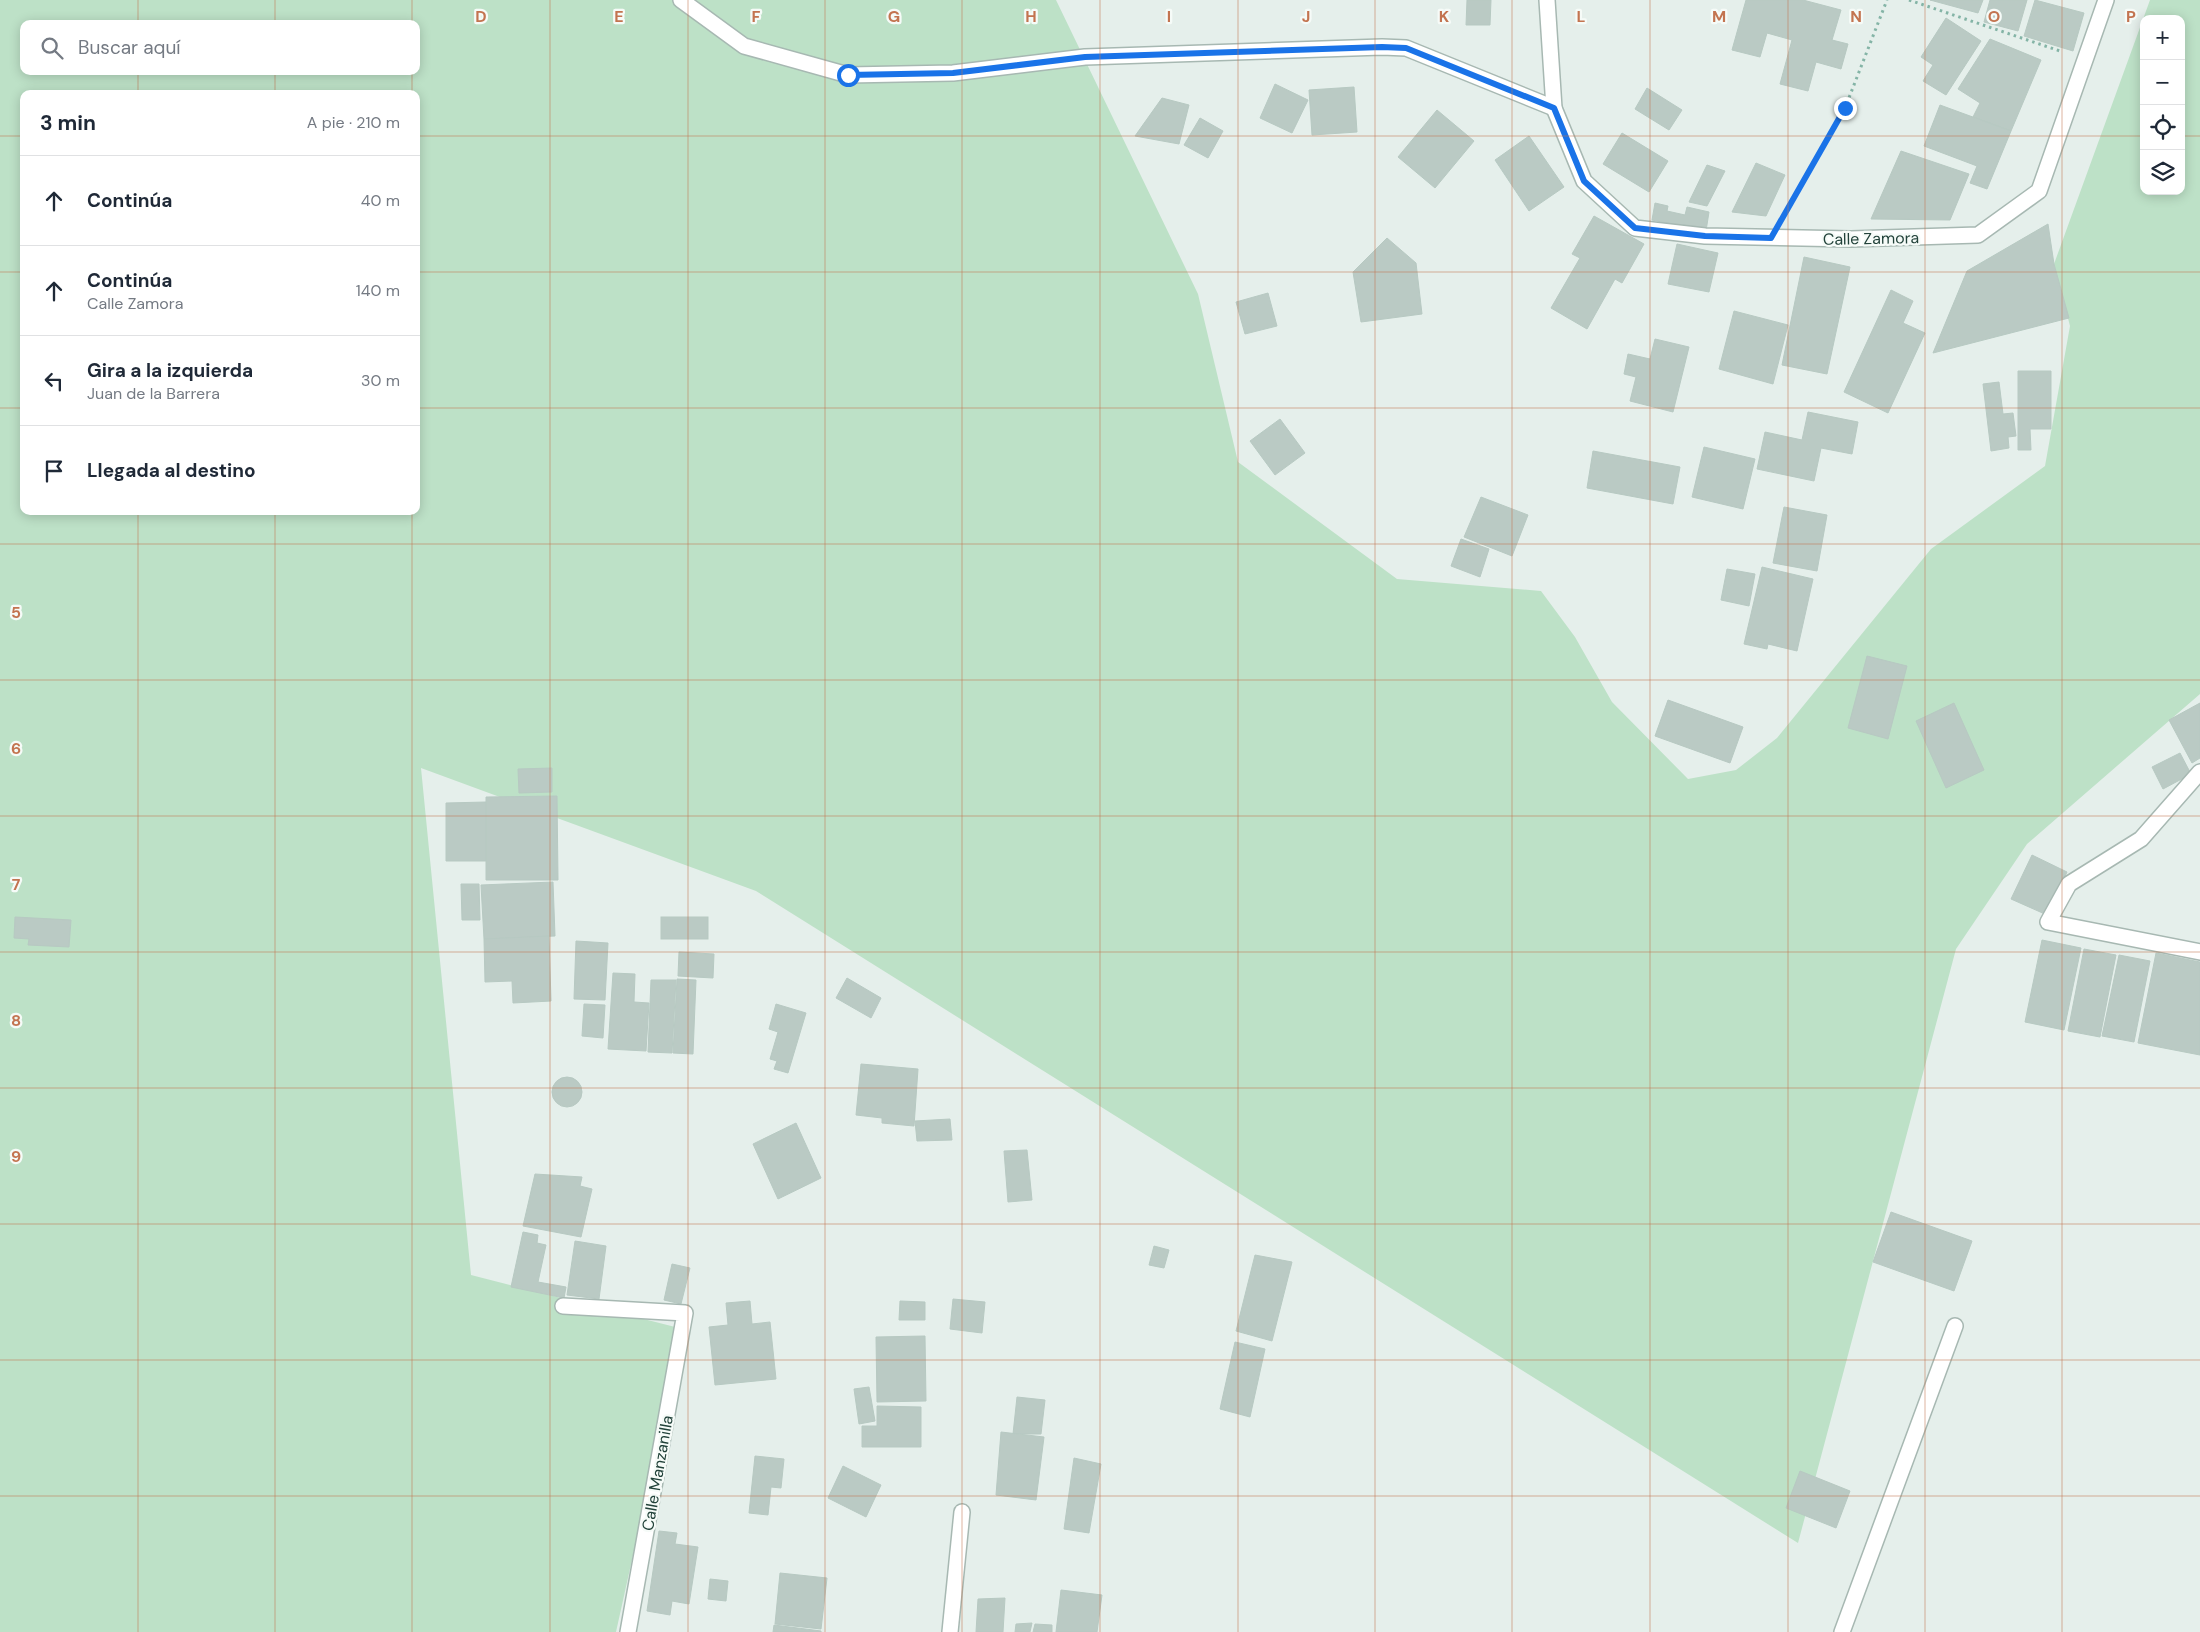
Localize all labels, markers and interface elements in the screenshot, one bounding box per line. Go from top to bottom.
text: D [475,6,487,27]
text: E [614,6,624,27]
text: F [752,6,761,27]
text: G [888,6,900,27]
text: H [1025,6,1037,27]
text: I [1167,6,1171,27]
text: J [1302,6,1310,27]
text: K [1439,6,1450,27]
text: L [1577,6,1586,27]
text: M [1712,6,1726,27]
text: N [1850,6,1862,27]
text: O [1988,6,2000,27]
text: P [2126,6,2136,27]
map controls [2140,15,2185,195]
button: + [2140,15,2185,60]
search box [20,20,420,75]
icon: search [38,34,66,62]
text: Buscar aquí [78,35,181,60]
button: − [2140,60,2185,105]
route start [837,64,860,87]
route end [1834,97,1857,120]
button: locate [2140,105,2185,150]
text: 3 min [40,109,96,137]
text: A pie · 210 m [307,112,400,133]
button: layers [2140,150,2185,195]
icon: ahead [40,187,68,215]
text: Continúa [87,188,172,213]
text: 40 m [361,190,400,211]
street label: Calle Zamora [1823,227,1919,250]
text: Continúa [87,268,172,293]
icon: ahead [40,277,68,305]
text: 140 m [356,280,400,301]
text: Calle Zamora [87,293,183,314]
text: Gira a la izquierda [87,358,253,383]
icon: left [40,367,68,395]
text: 30 m [361,370,400,391]
text: Juan de la Barrera [87,383,220,404]
icon: arrive [40,457,68,485]
text: Llegada al destino [87,458,256,483]
text: 5 [11,602,21,623]
text: 6 [11,738,21,759]
text: 7 [12,874,21,895]
text: 8 [11,1010,21,1031]
text: 9 [11,1146,21,1167]
street label: Calle Manzanilla [637,1414,678,1532]

